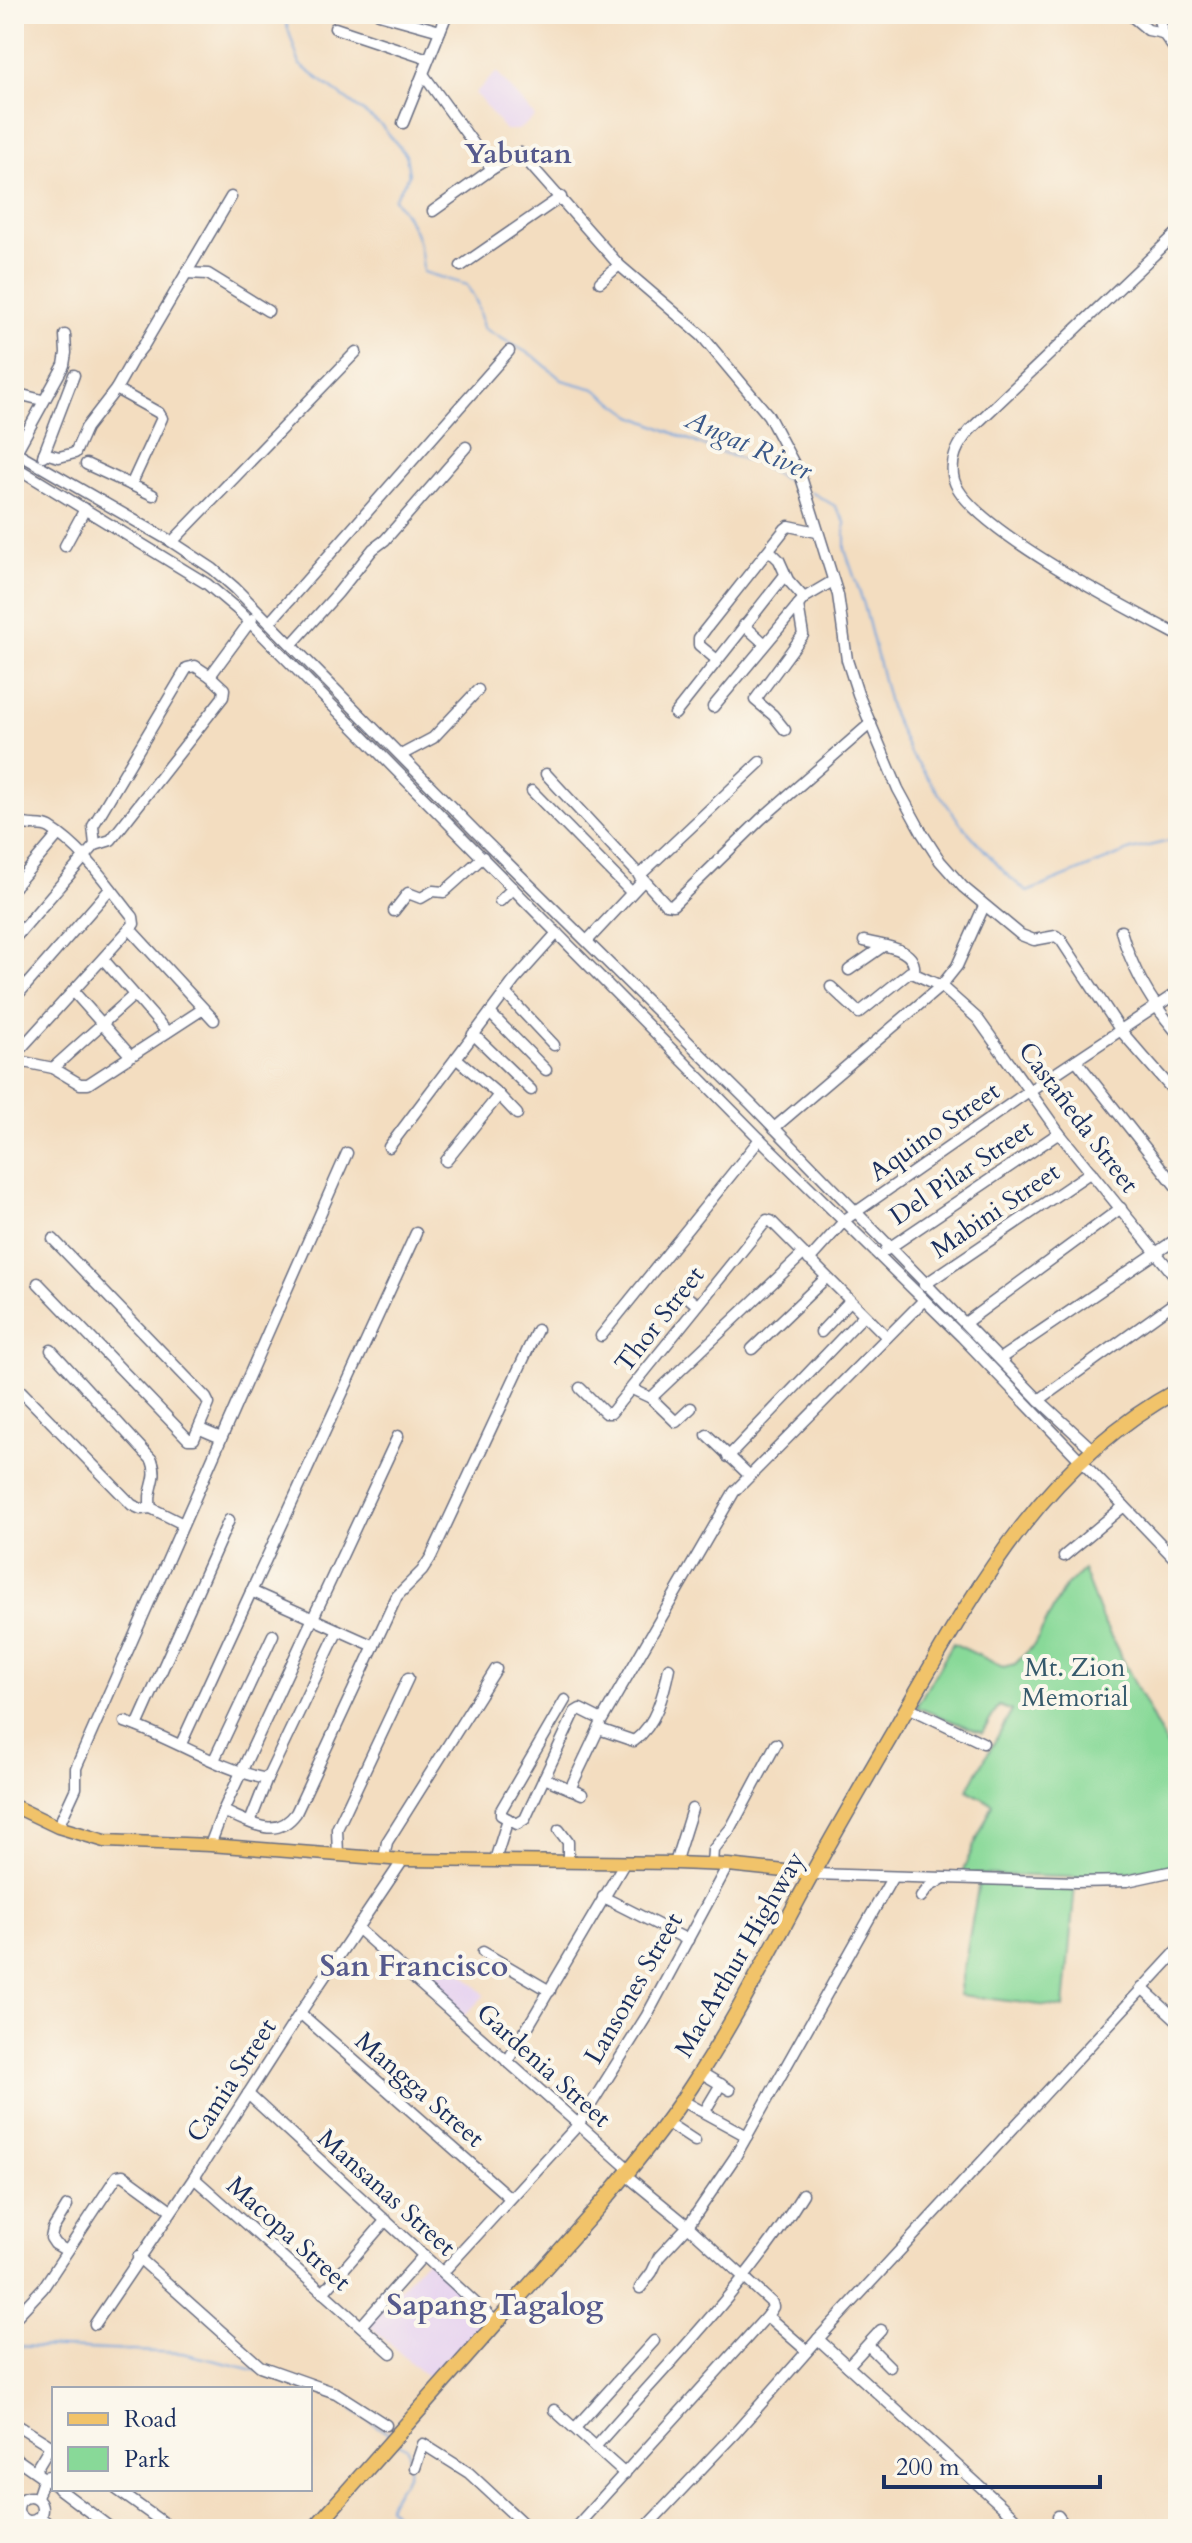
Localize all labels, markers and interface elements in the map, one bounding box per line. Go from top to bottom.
district label: Yabutan [464,135,572,173]
water label: Angat River [678,400,819,490]
street label: Castañeda Street [1010,1035,1147,1200]
street label: Aquino Street [862,1073,1007,1189]
street label: Del Pilar Street [883,1111,1040,1233]
street label: Mabini Street [924,1154,1067,1266]
street label: Thor Street [607,1259,712,1380]
park label: Mt. Zion Memorial [1022,1650,1129,1715]
street label: MacArthur Highway [666,1845,813,2064]
street label: Lansones Street [576,1906,691,2070]
district label: San Francisco [320,1946,508,1987]
street label: Gardenia Street [469,1996,618,2135]
street label: Camia Street [178,2012,285,2149]
street label: Mangga Street [348,2024,492,2155]
street label: Mansanas Street [310,2121,463,2264]
street label: Macopa Street [219,2168,358,2299]
district label: Sapang Tagalog [387,2285,603,2326]
legend [52,2387,312,2491]
text: Road [124,2403,177,2436]
scale bar [884,2439,1100,2489]
text: Park [124,2443,170,2476]
text: 200 m [896,2451,960,2484]

